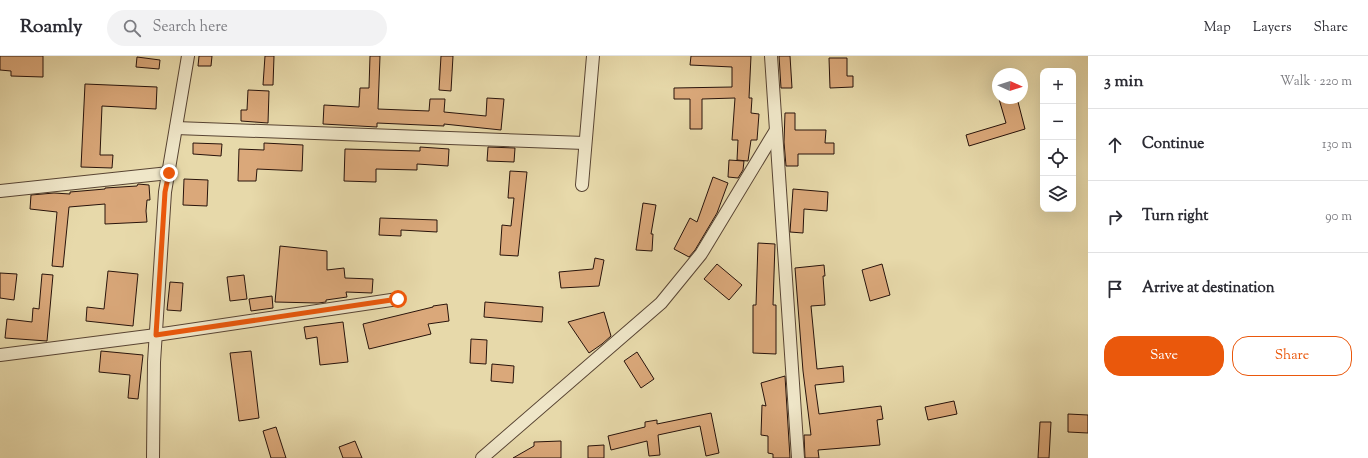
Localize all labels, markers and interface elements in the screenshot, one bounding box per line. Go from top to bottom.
search box [107,10,387,46]
text: Roamly [20,14,83,41]
icon: search [121,17,143,39]
text: Search here [153,17,228,38]
text: Map [1204,18,1231,38]
text: Layers [1253,18,1291,38]
text: Share [1313,18,1348,38]
north arrow [992,68,1028,104]
map controls [1040,68,1076,212]
button: + [1040,68,1076,104]
text: 3 min [1104,70,1143,94]
text: Walk · 220 m [1280,73,1352,91]
button: − [1040,104,1076,140]
icon: ahead [1104,134,1126,156]
text: Continue [1142,134,1204,155]
text: 130 m [1322,136,1352,154]
button: locate [1040,140,1076,176]
route end [160,164,178,182]
button: layers [1040,176,1076,212]
icon: right [1104,206,1126,228]
text: Turn right [1142,206,1208,227]
text: 90 m [1325,208,1352,226]
icon: arrive [1104,278,1126,300]
text: Arrive at destination [1142,278,1275,299]
route start [389,290,407,308]
button: Save [1104,336,1224,376]
button: Share [1232,336,1352,376]

